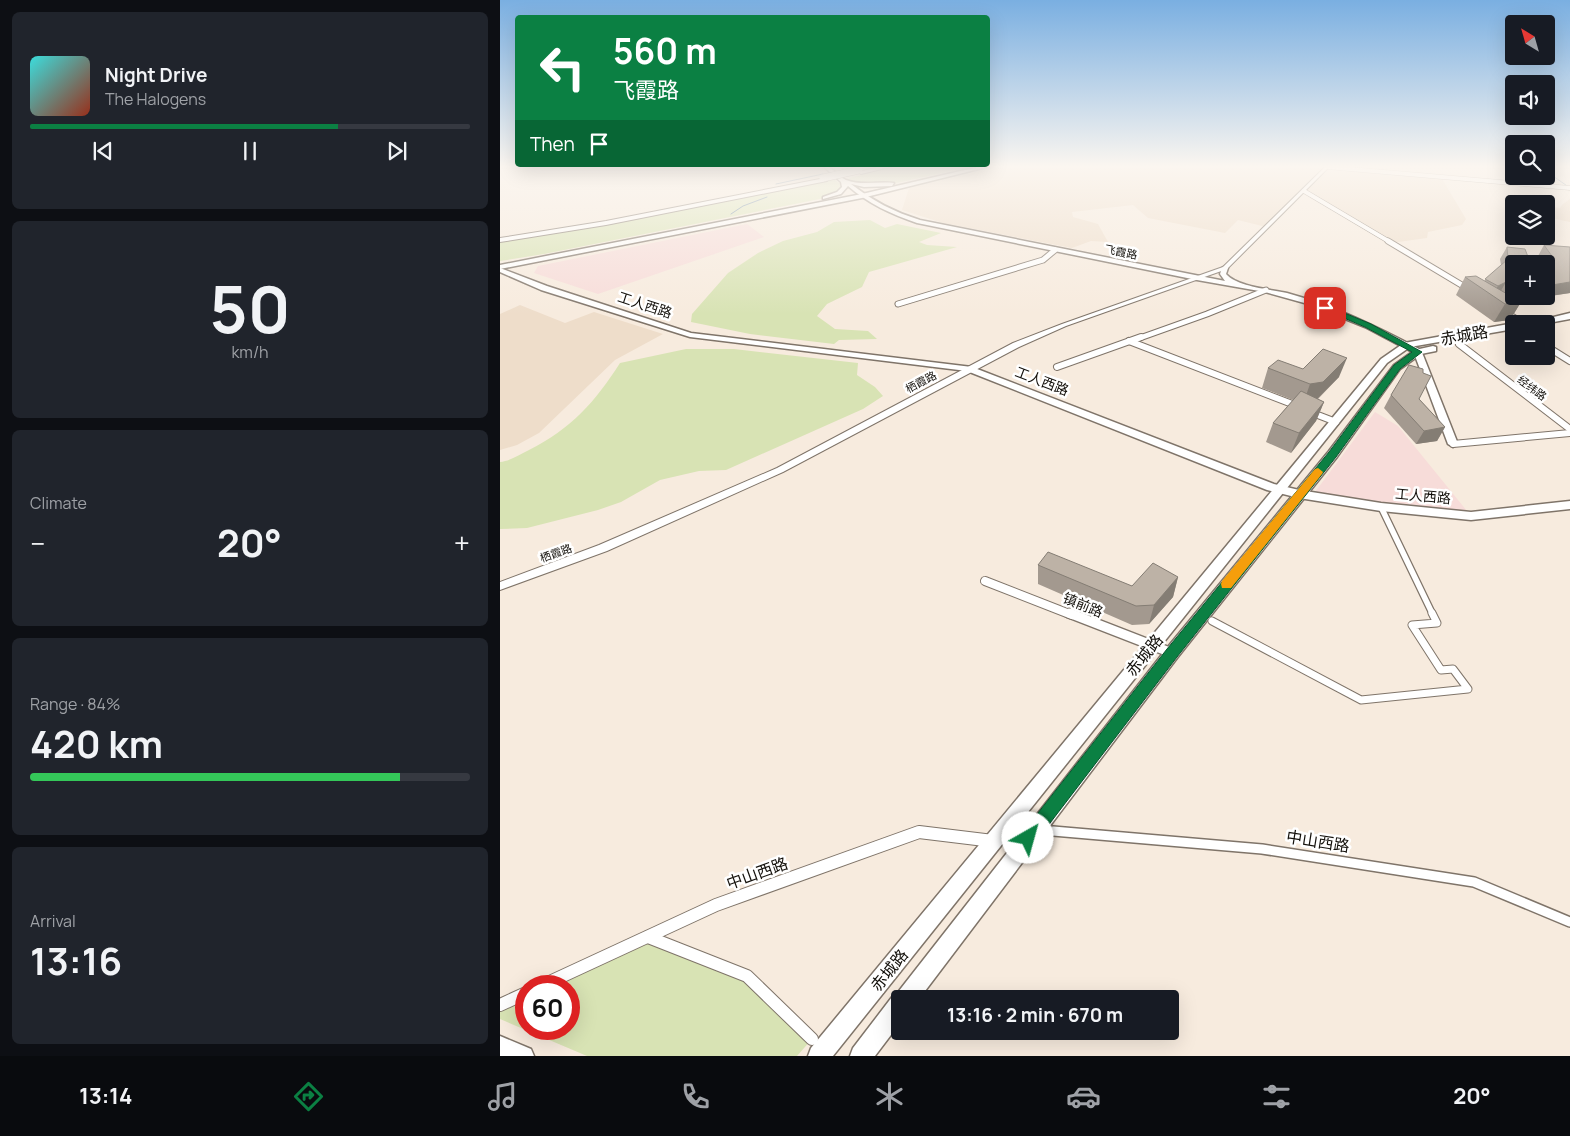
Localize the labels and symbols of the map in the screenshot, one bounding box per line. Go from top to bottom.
north arrow [1505,15,1555,65]
street label: 飞霞路 [1103,241,1139,262]
street label: 工人西路 [616,287,675,322]
pin [1304,287,1346,329]
street label: 赤城路 [1438,320,1490,350]
street label: 工人西路 [1013,362,1072,399]
street label: 栖霞路 [903,367,939,396]
street label: 经纬路 [1515,372,1550,404]
street label: 工人西路 [1394,484,1452,507]
street label: 栖霞路 [538,540,574,565]
street label: 镇前路 [1060,588,1106,621]
street label: 赤城路 [1120,629,1168,681]
position arrow [1001,811,1053,863]
street label: 中山西路 [1285,825,1351,857]
street label: 中山西路 [723,852,791,894]
street label: 赤城路 [865,944,913,996]
speed limit sign: 60 [515,975,580,1040]

